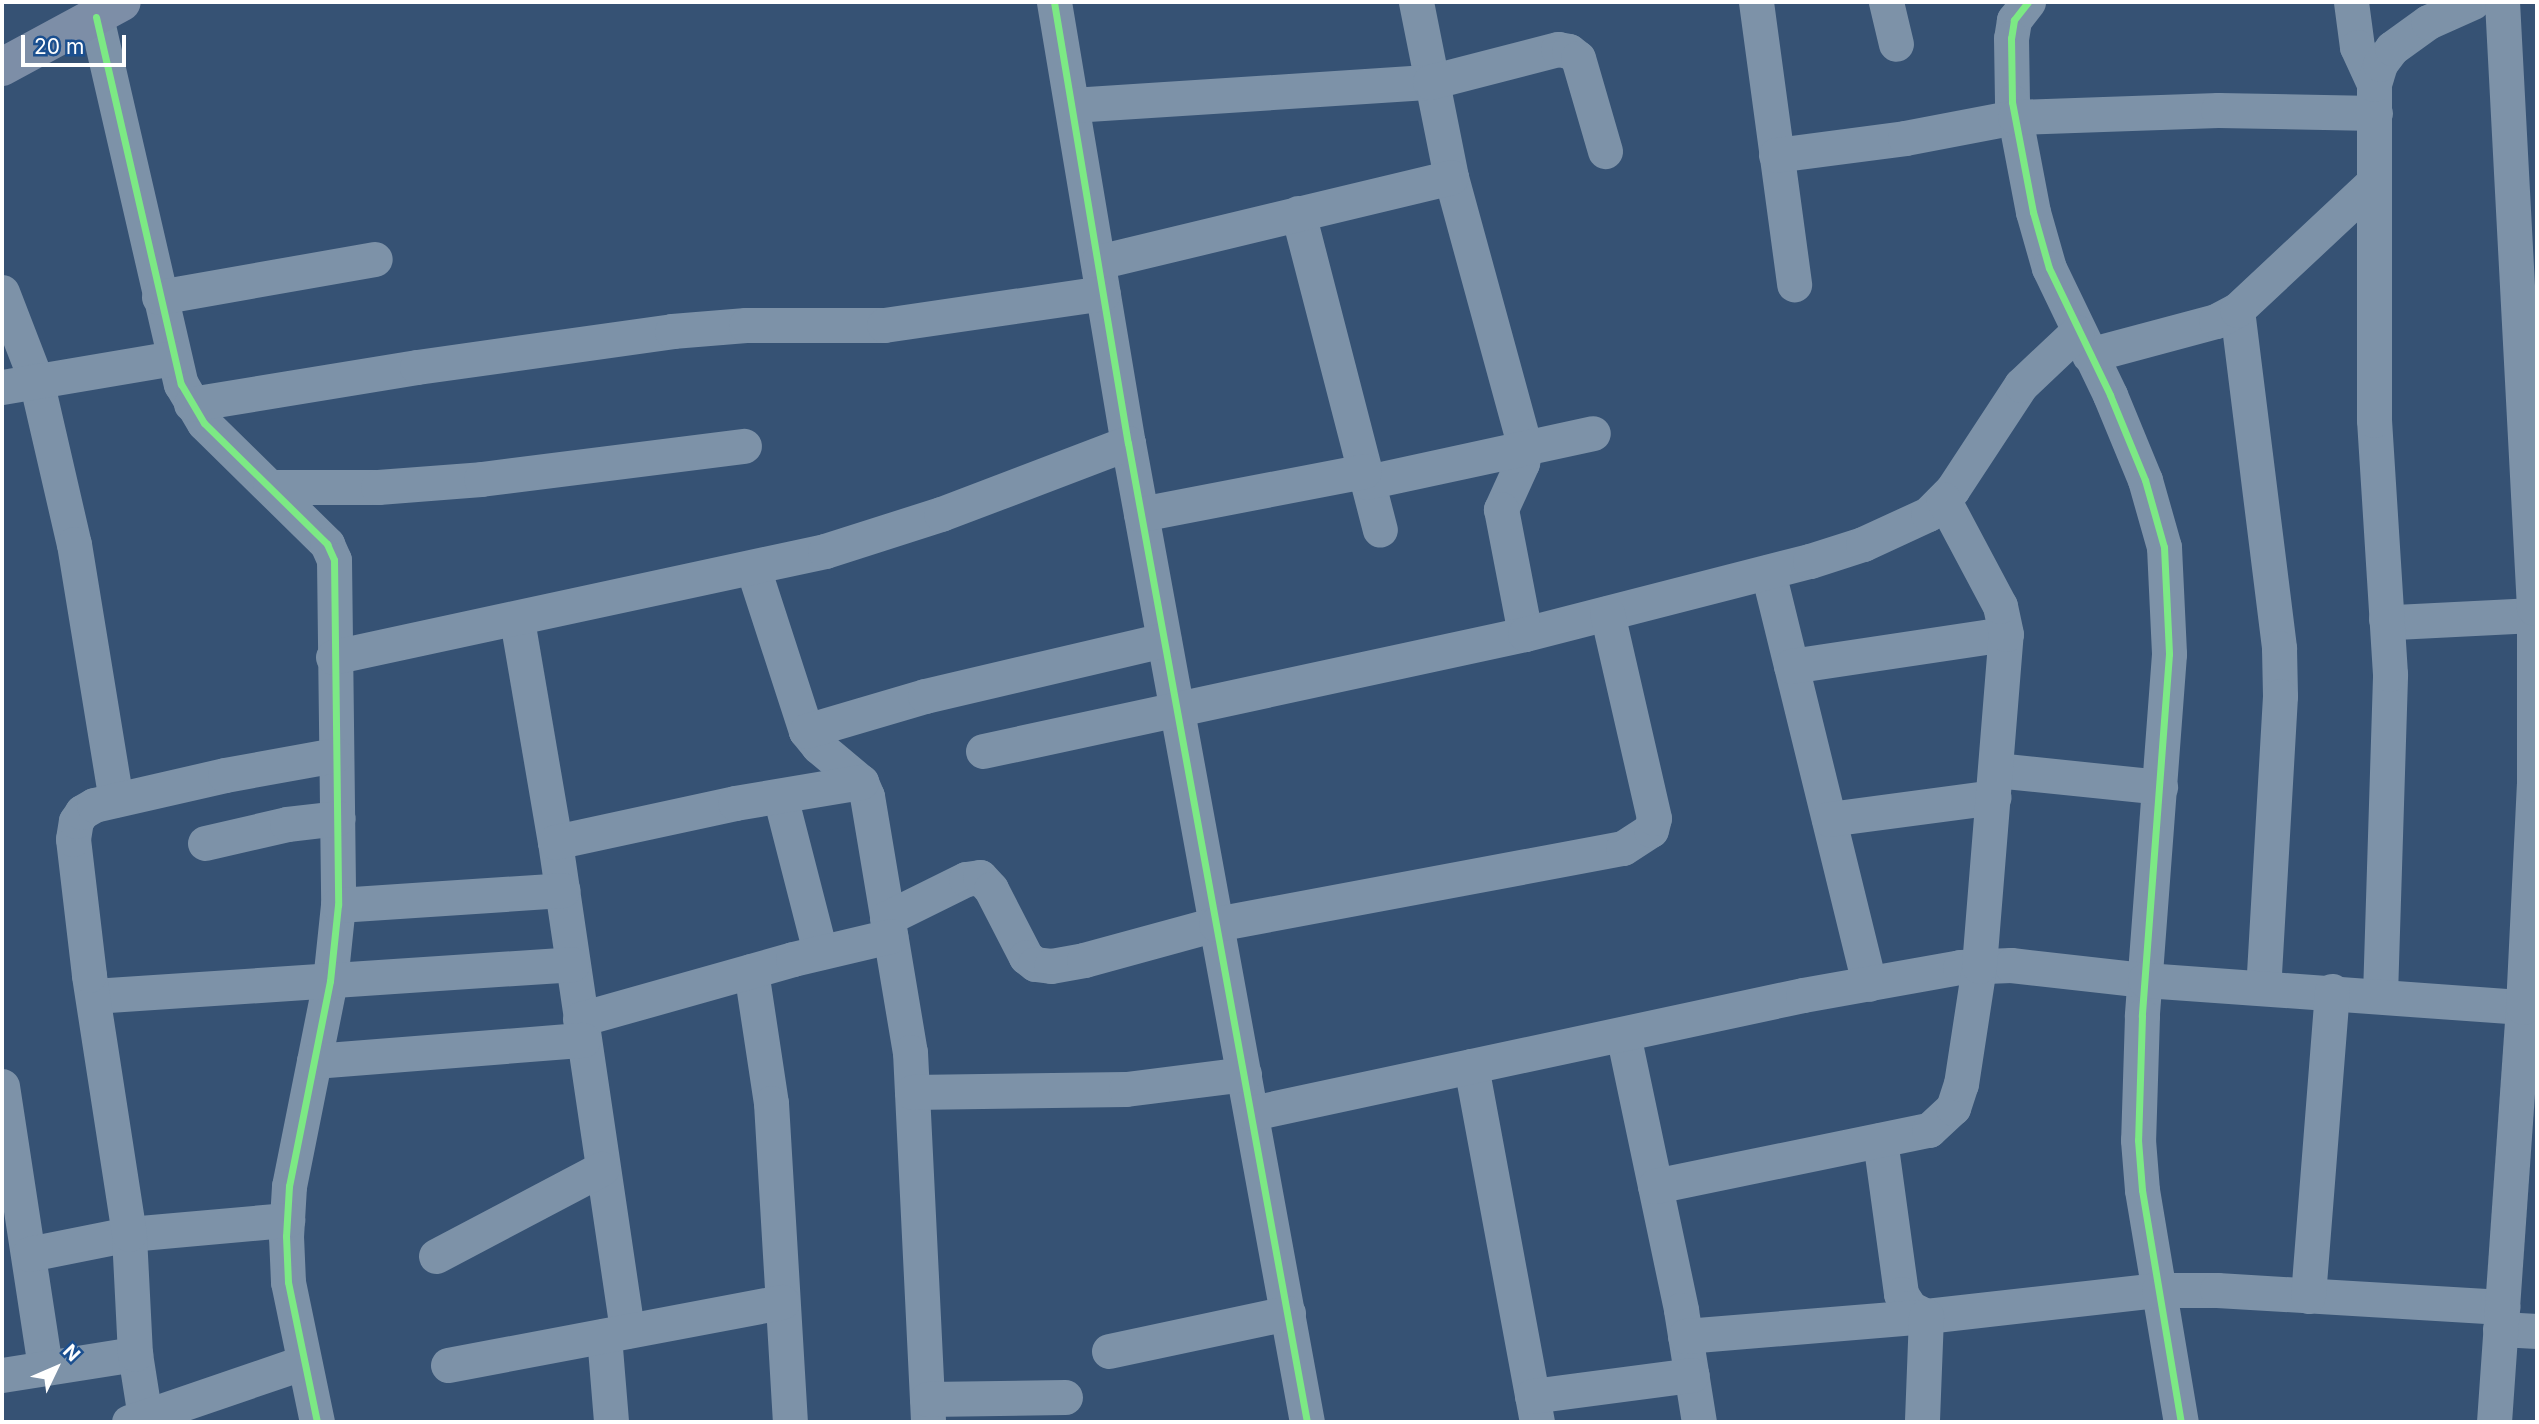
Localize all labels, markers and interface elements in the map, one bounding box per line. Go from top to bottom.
scale bar [24,21,130,65]
text: 20 m [34,34,84,59]
north arrow [21,1333,91,1403]
text: N [58,1340,85,1366]

